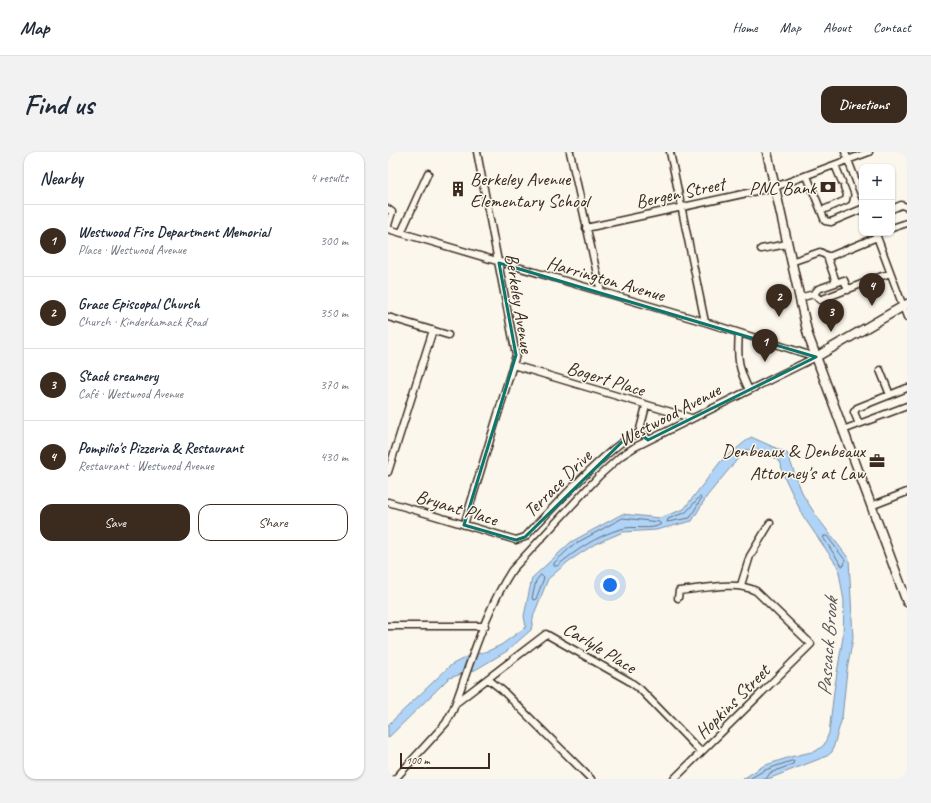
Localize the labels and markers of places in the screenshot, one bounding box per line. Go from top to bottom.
place label: Berkeley Avenue Elementary School [470,167,592,213]
place label: PNC Bank [749,176,817,200]
bank icon: PNC Bank [819,178,837,196]
building icon: Berkeley Avenue Elementary School [449,180,467,198]
pin: 4 [859,273,885,306]
pin: 2 [766,284,792,317]
pin: 3 [818,299,844,332]
pin: 1 [752,329,778,362]
place label: Denbeaux & Denbeaux Attorney's at Law [722,439,866,485]
office icon: Denbeaux & Denbeaux Attorney's at Law [868,452,886,470]

